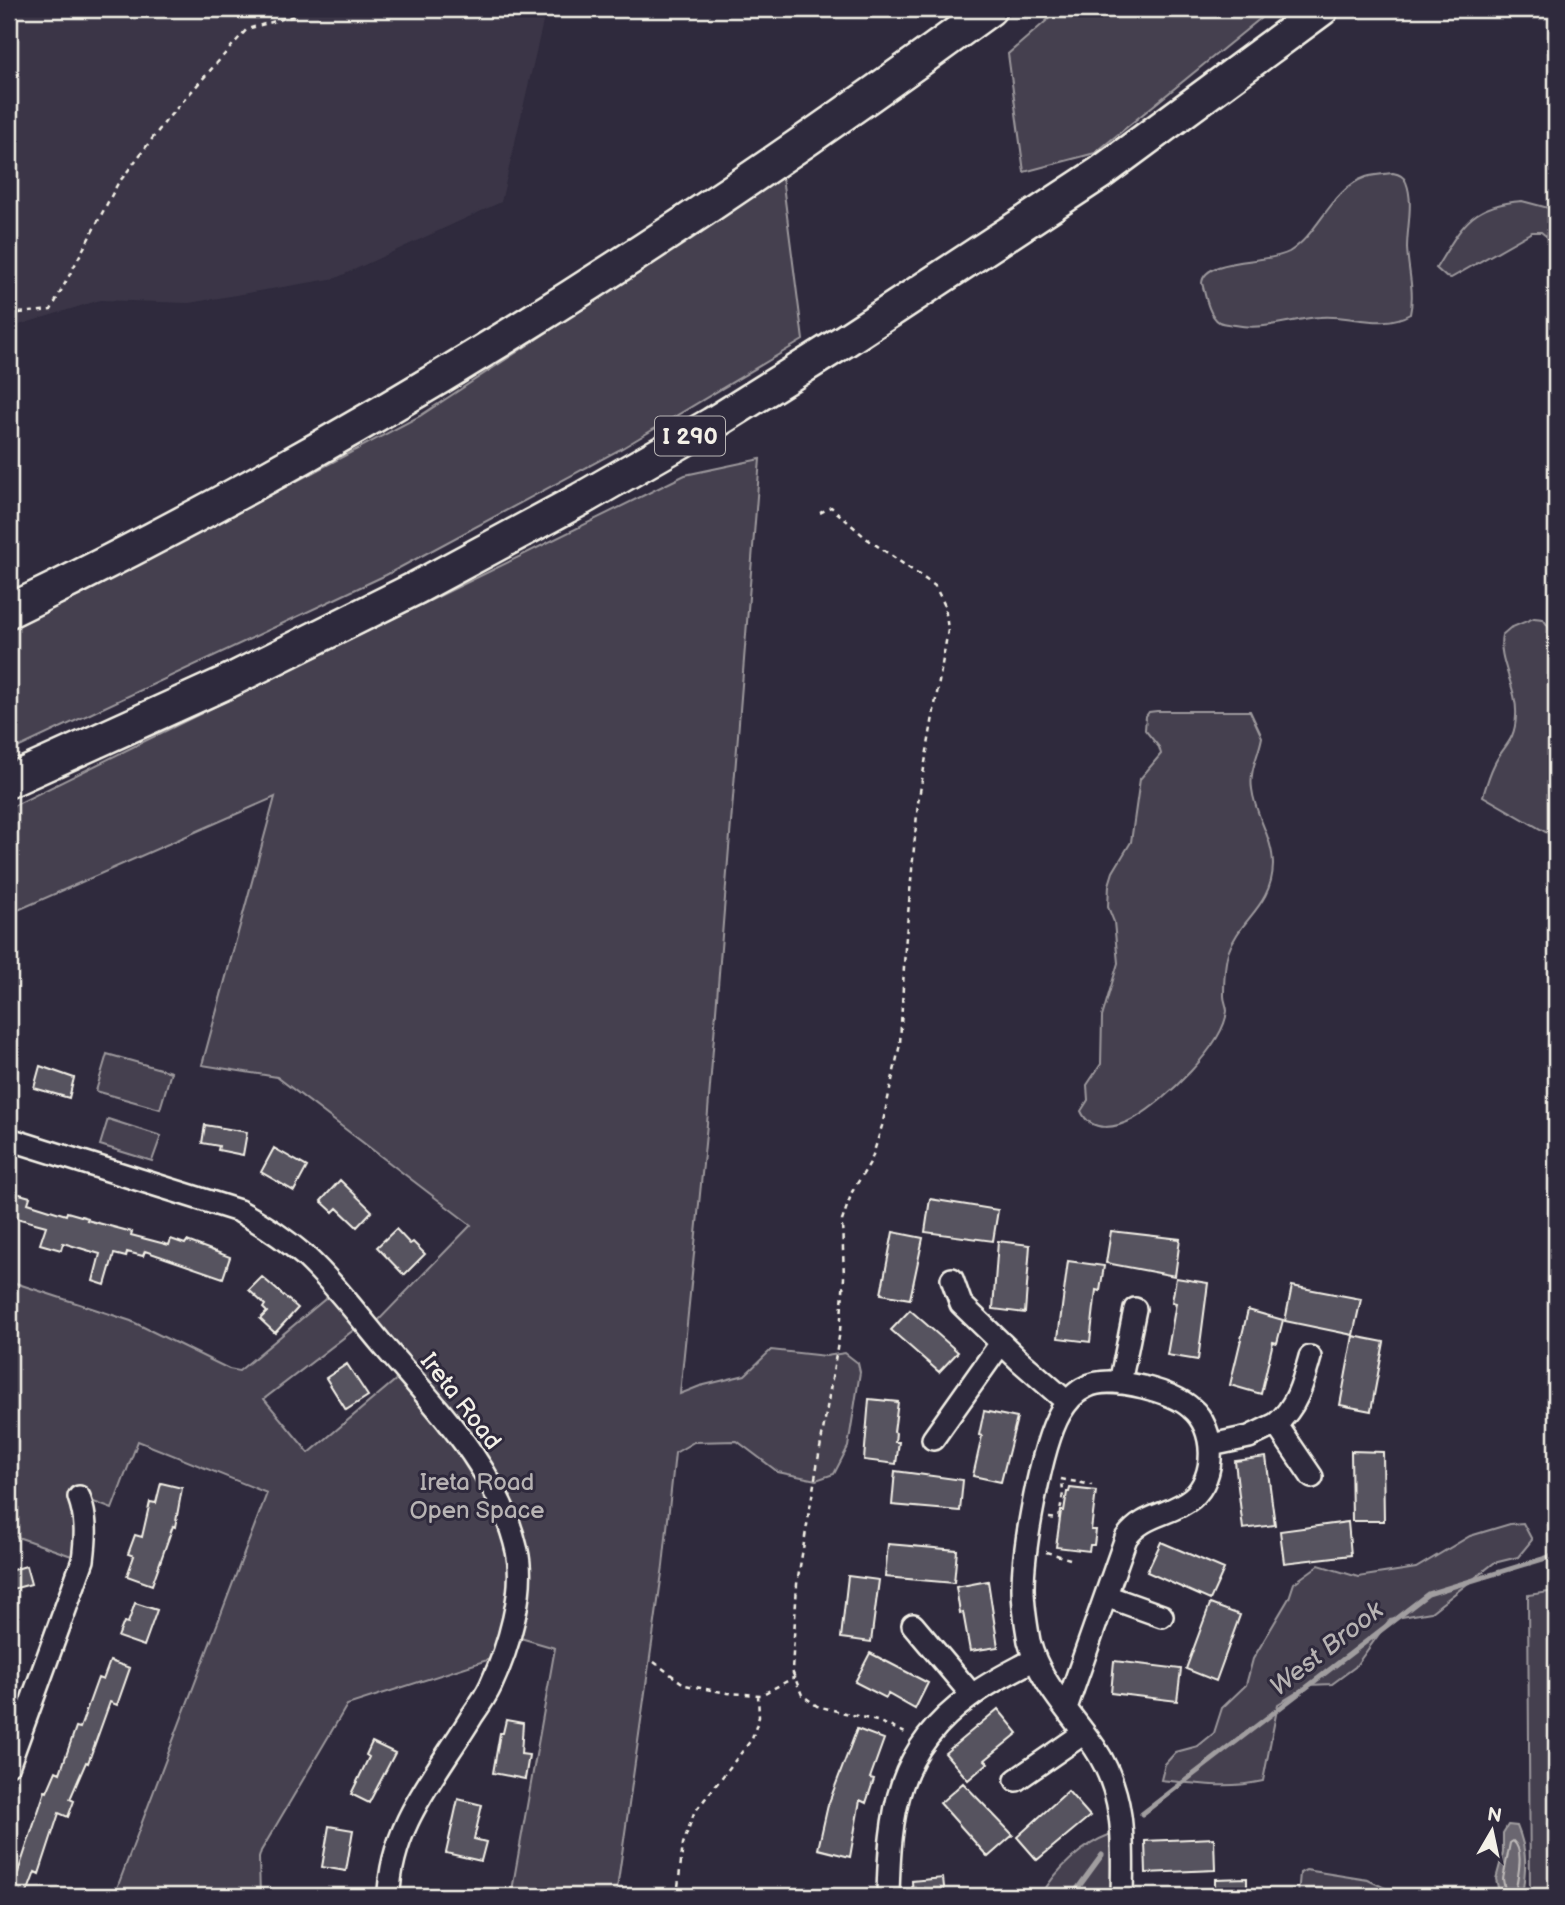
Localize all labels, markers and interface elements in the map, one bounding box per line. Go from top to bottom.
road number: I 290 [655,416,725,456]
street label: Ireta Road [414,1347,507,1455]
park label: Ireta Road Open Space [410,1468,545,1525]
water label: West Brook [1264,1595,1391,1703]
north arrow [1456,1797,1526,1867]
text: N [1486,1803,1503,1828]

